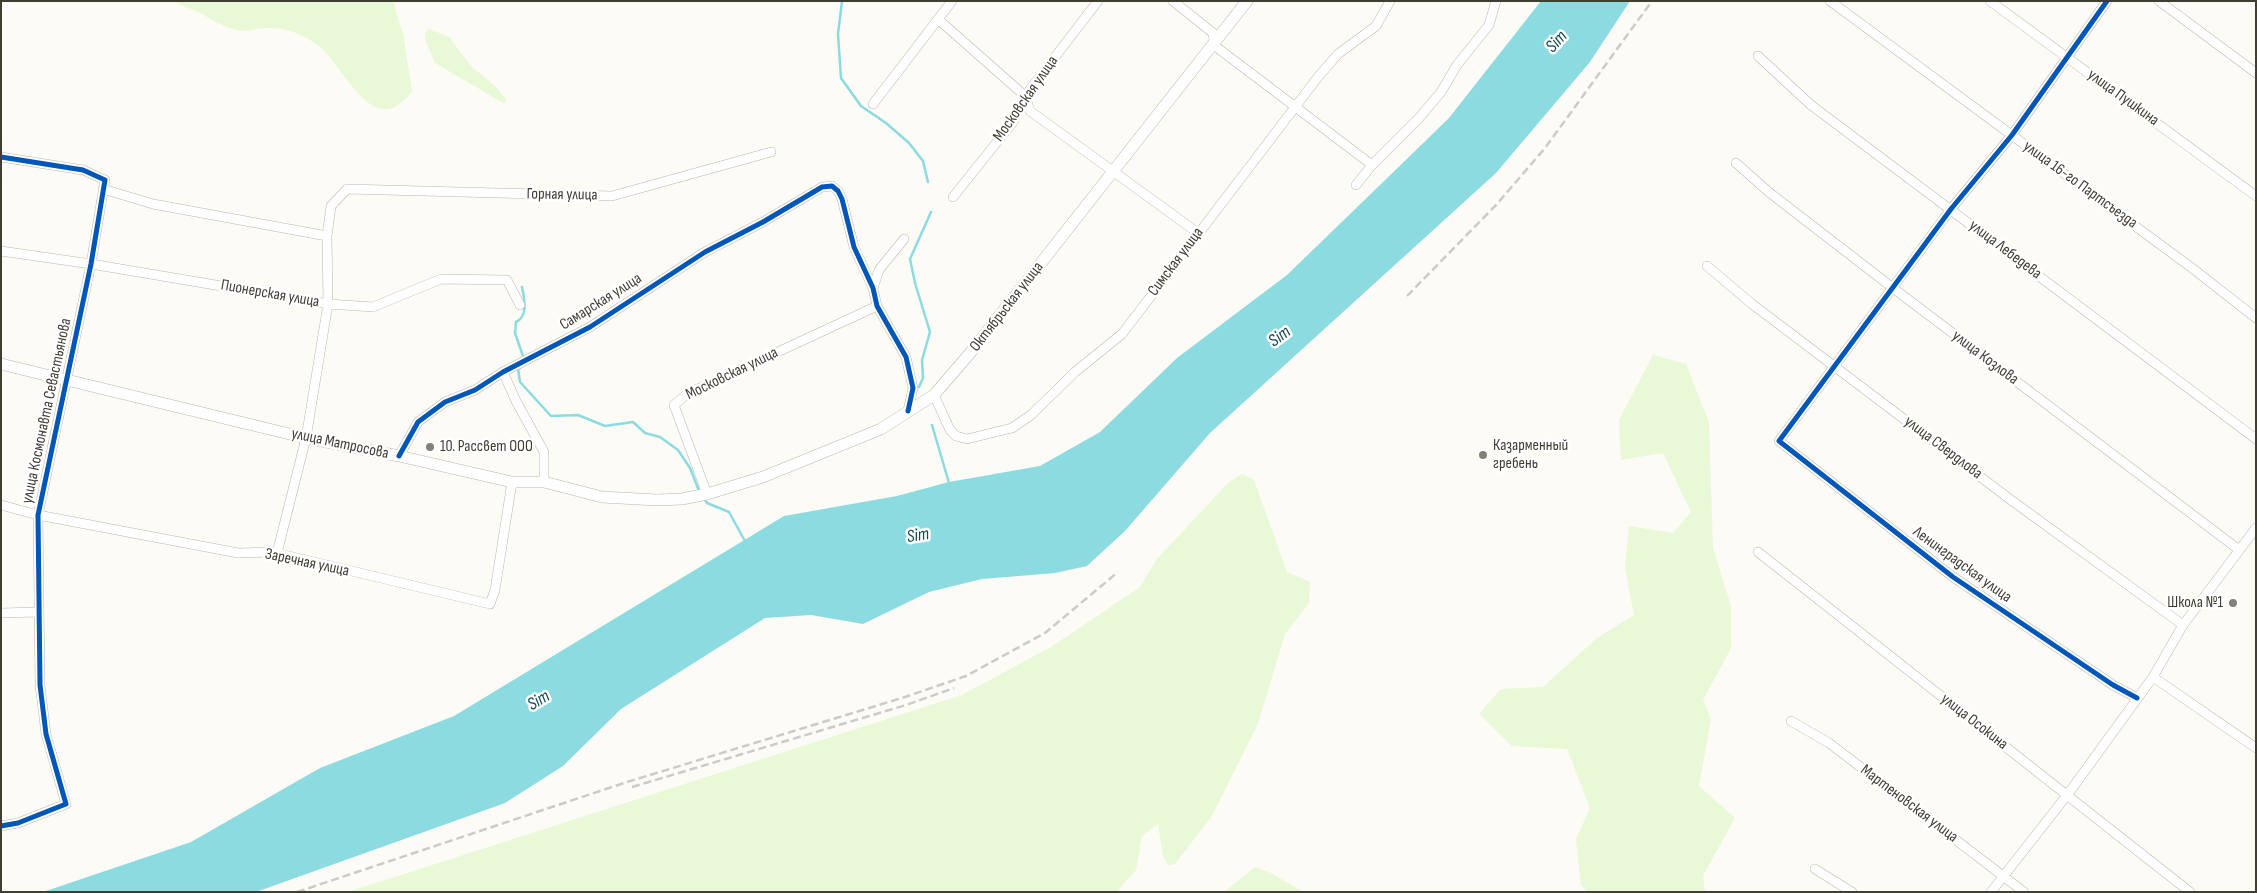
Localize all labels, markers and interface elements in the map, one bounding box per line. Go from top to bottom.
water label: Sim [1542,27,1572,57]
street label: Московская улица [989,52,1063,146]
street label: улица Пушкина [2083,66,2163,130]
street label: улица 16-го Партсъезда [2019,137,2141,233]
street label: Горная улица [526,185,598,205]
street label: улица Лебедева [1965,216,2045,284]
street label: Симская улица [1144,224,1208,300]
street label: Октябрьская улица [966,258,1048,356]
street label: Самарская улица [557,269,645,335]
street label: Пионерская улица [219,276,321,312]
street label: улица Космонавта Севастьянова [18,317,76,505]
water label: Sim [1265,322,1295,352]
street label: улица Козлова [1948,327,2022,389]
street label: Московская улица [683,343,781,405]
street label: улица Свердлова [1900,412,1986,484]
street label: улица Матросова [290,424,390,464]
place label: Казарменный гребень [1493,436,1568,474]
place label: 10. Рассвет ООО [440,437,533,457]
marker: 10. Рассвет ООО [424,441,436,453]
marker: Казарменный гребень [1477,449,1489,461]
street label: Ленинградская улица [1909,523,2015,607]
water label: Sim [905,524,931,548]
street label: Заречная улица [263,545,351,581]
place label: Школа №1 [2167,593,2223,613]
marker: Школа №1 [2227,597,2239,609]
water label: Sim [524,686,554,716]
street label: улица Осокина [1936,690,2012,754]
street label: Мартеновская улица [1856,761,1962,847]

